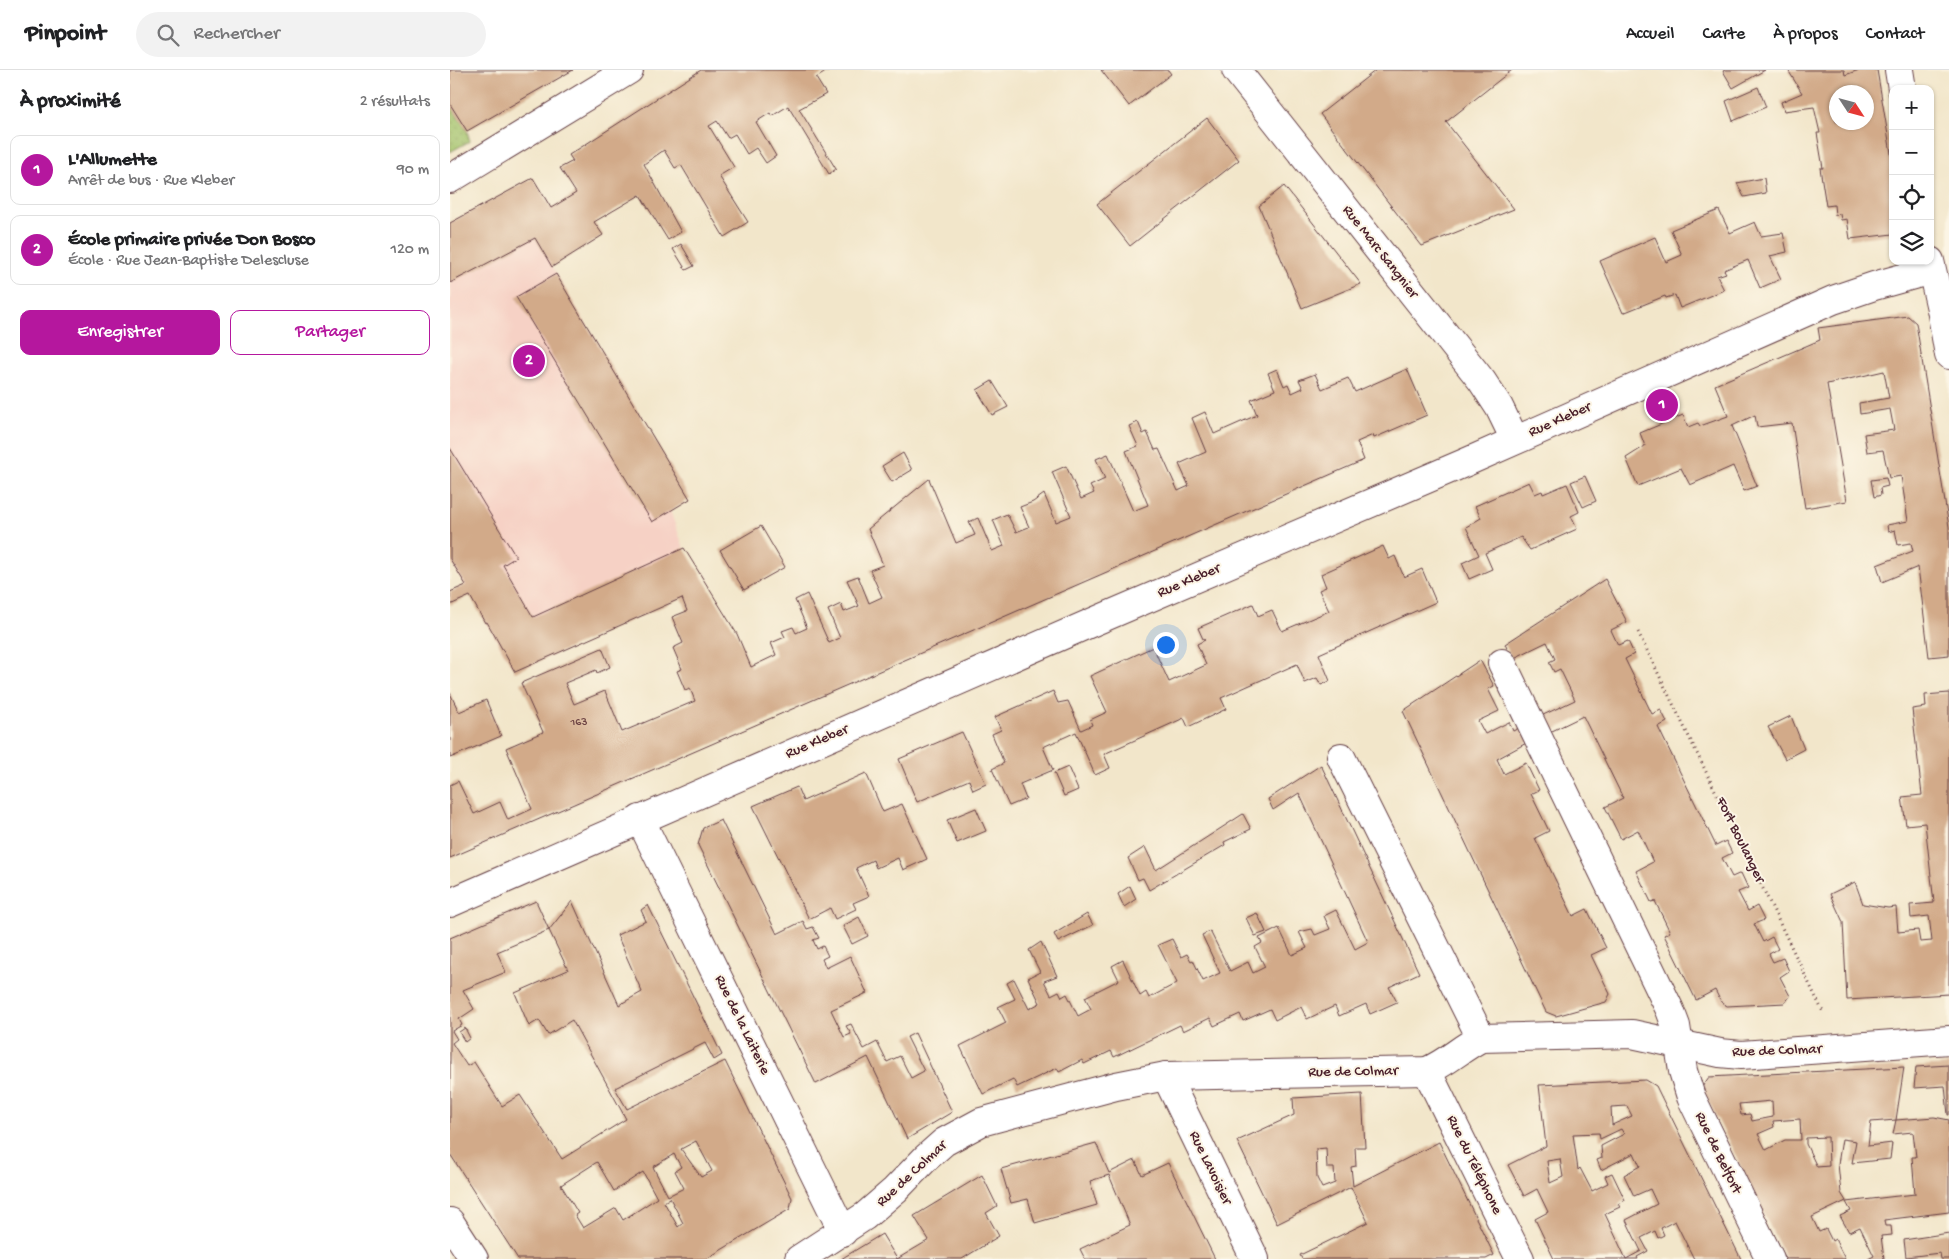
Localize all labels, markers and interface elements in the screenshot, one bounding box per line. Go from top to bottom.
search box [136,12,486,57]
text: Pinpoint [25,20,106,49]
icon: search [154,21,182,49]
text: Rechercher [194,23,280,46]
text: Accueil [1626,24,1674,45]
text: Carte [1702,24,1745,45]
text: À propos [1773,24,1838,45]
text: Contact [1866,24,1924,45]
north arrow [1829,85,1874,130]
map controls [1889,85,1934,265]
button: + [1889,85,1934,130]
text: À proximité [20,90,121,115]
text: 2 résultats [360,93,430,112]
button: − [1889,130,1934,175]
text: L'Allumette [68,149,157,172]
text: 1 [34,161,40,180]
text: 90 m [397,161,429,180]
text: Arrêt de bus · Rue Kleber [68,172,234,191]
button: locate [1889,175,1934,220]
street label: Rue Marc Sangnier [1338,202,1423,303]
button: layers [1889,220,1934,265]
text: École primaire privée Don Bosco [68,229,315,252]
text: 2 [33,241,41,260]
text: 120 m [390,241,429,260]
text: École · Rue Jean-Baptiste Delescluse [68,252,309,271]
button: Enregistrer [20,310,220,355]
button: Partager [230,310,430,355]
pin: 2 [513,342,545,380]
pin: 1 [1646,386,1678,424]
street label: Rue Kleber [1526,398,1596,442]
street label: Rue Kleber [1155,559,1225,602]
your location [1153,632,1179,658]
house number: 163 [569,716,588,730]
street label: Rue Kleber [783,720,853,763]
street label: Fort Boulanger [1711,793,1769,887]
street label: Rue de la Laiterie [710,972,774,1078]
street label: Rue de Colmar [1732,1040,1824,1062]
street label: Rue de Colmar [1308,1062,1400,1082]
street label: Rue de Belfort [1690,1109,1746,1199]
street label: Rue du Téléphone [1442,1112,1506,1218]
street label: Rue Lavoisier [1184,1128,1236,1209]
street label: Rue de Colmar [873,1136,952,1211]

